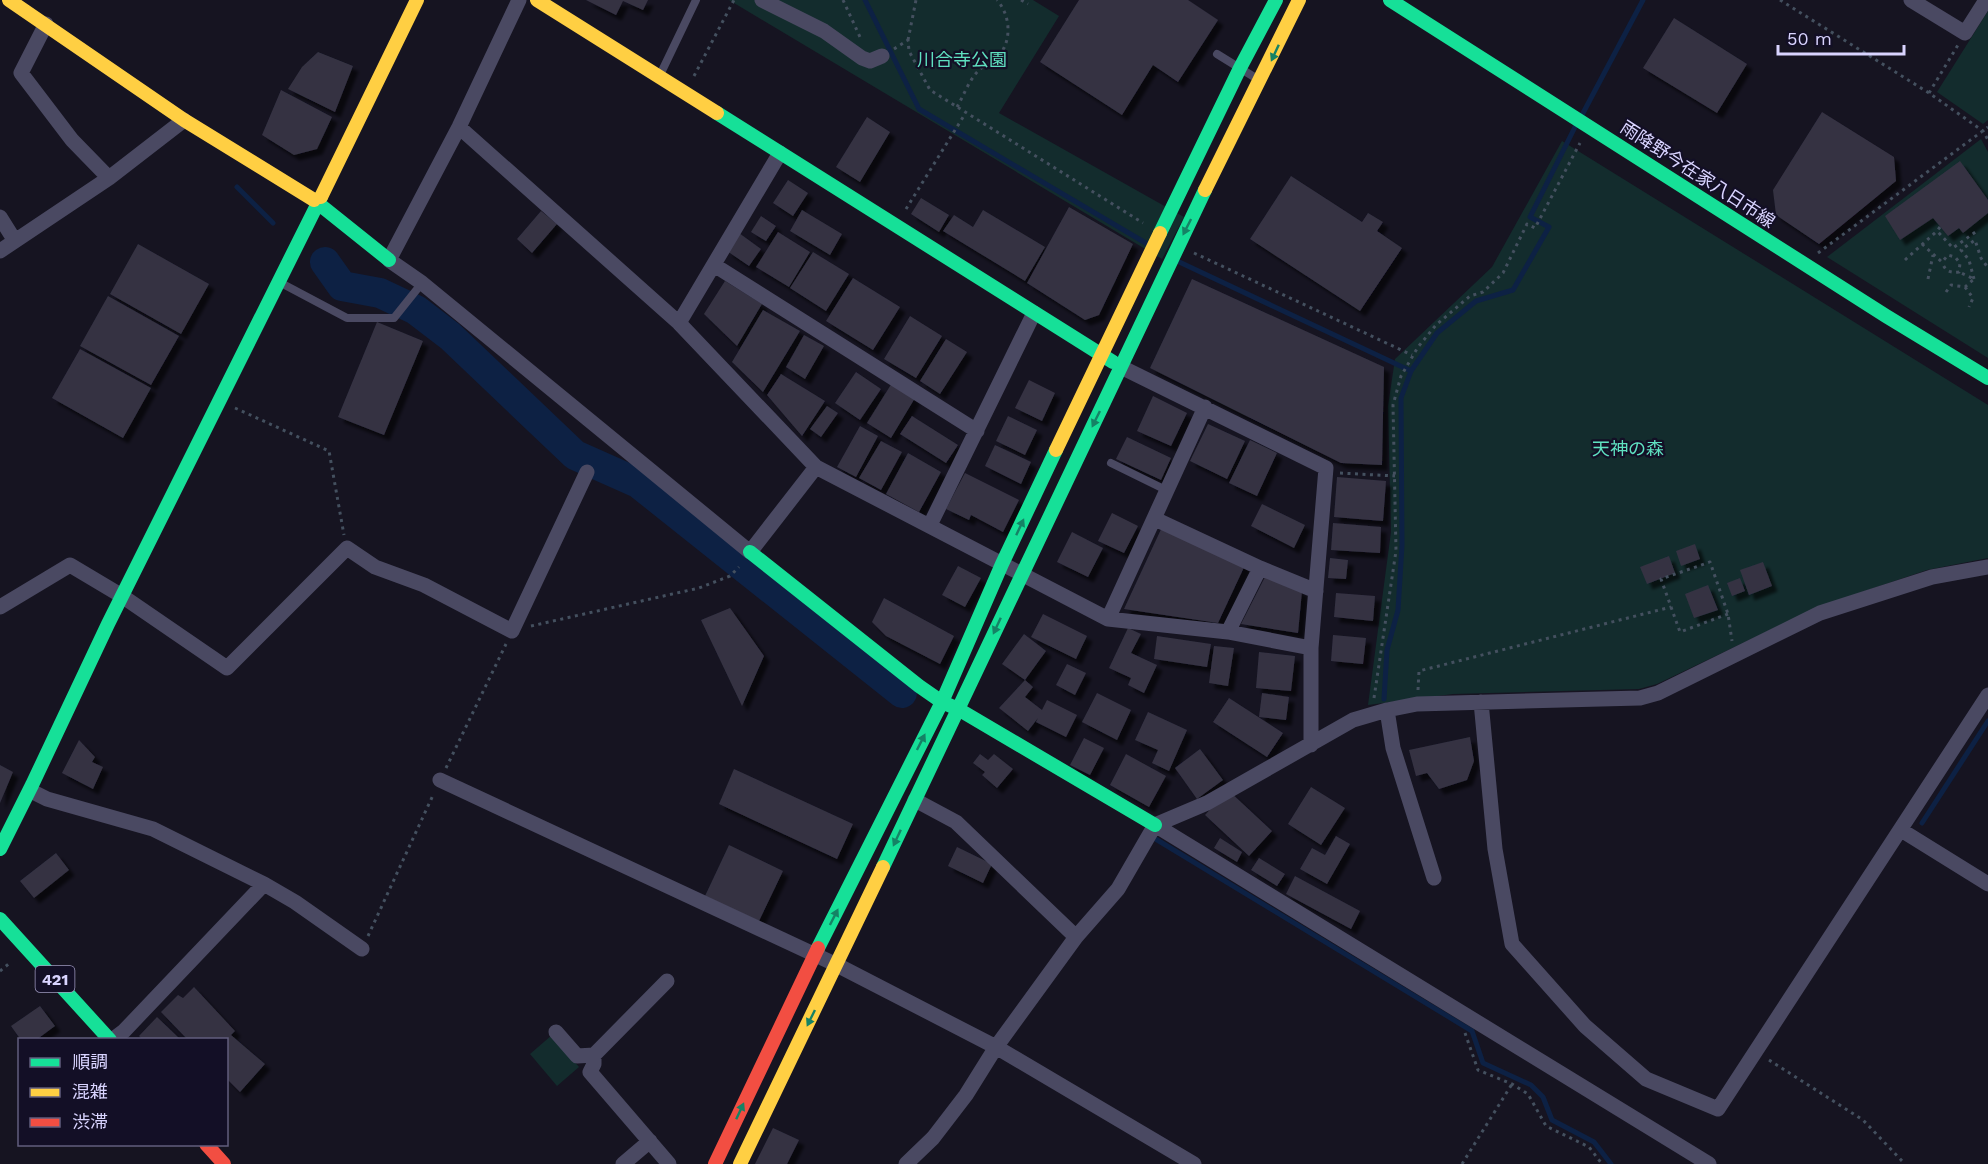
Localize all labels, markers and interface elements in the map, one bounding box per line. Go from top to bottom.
scale bar [1778,18,1904,56]
text: 50 m [1787,28,1832,49]
one-way arrow [1270,45,1279,62]
park label: 川合寺公園 [917,49,1007,70]
street label: 雨降野今在家八日市線 [1617,116,1779,232]
one-way arrow [1182,219,1192,236]
one-way arrow [1091,411,1100,428]
park label: 天神の森 [1592,438,1664,459]
one-way arrow [1015,518,1024,535]
one-way arrow [992,618,1002,636]
one-way arrow [917,734,926,751]
one-way arrow [893,829,902,846]
one-way arrow [829,908,838,925]
road number: 421 [36,966,74,992]
one-way arrow [807,1009,816,1026]
legend [18,1038,228,1146]
text: 順調 [72,1051,108,1072]
text: 混雑 [72,1081,108,1102]
one-way arrow [735,1103,744,1120]
text: 渋滞 [72,1111,108,1132]

